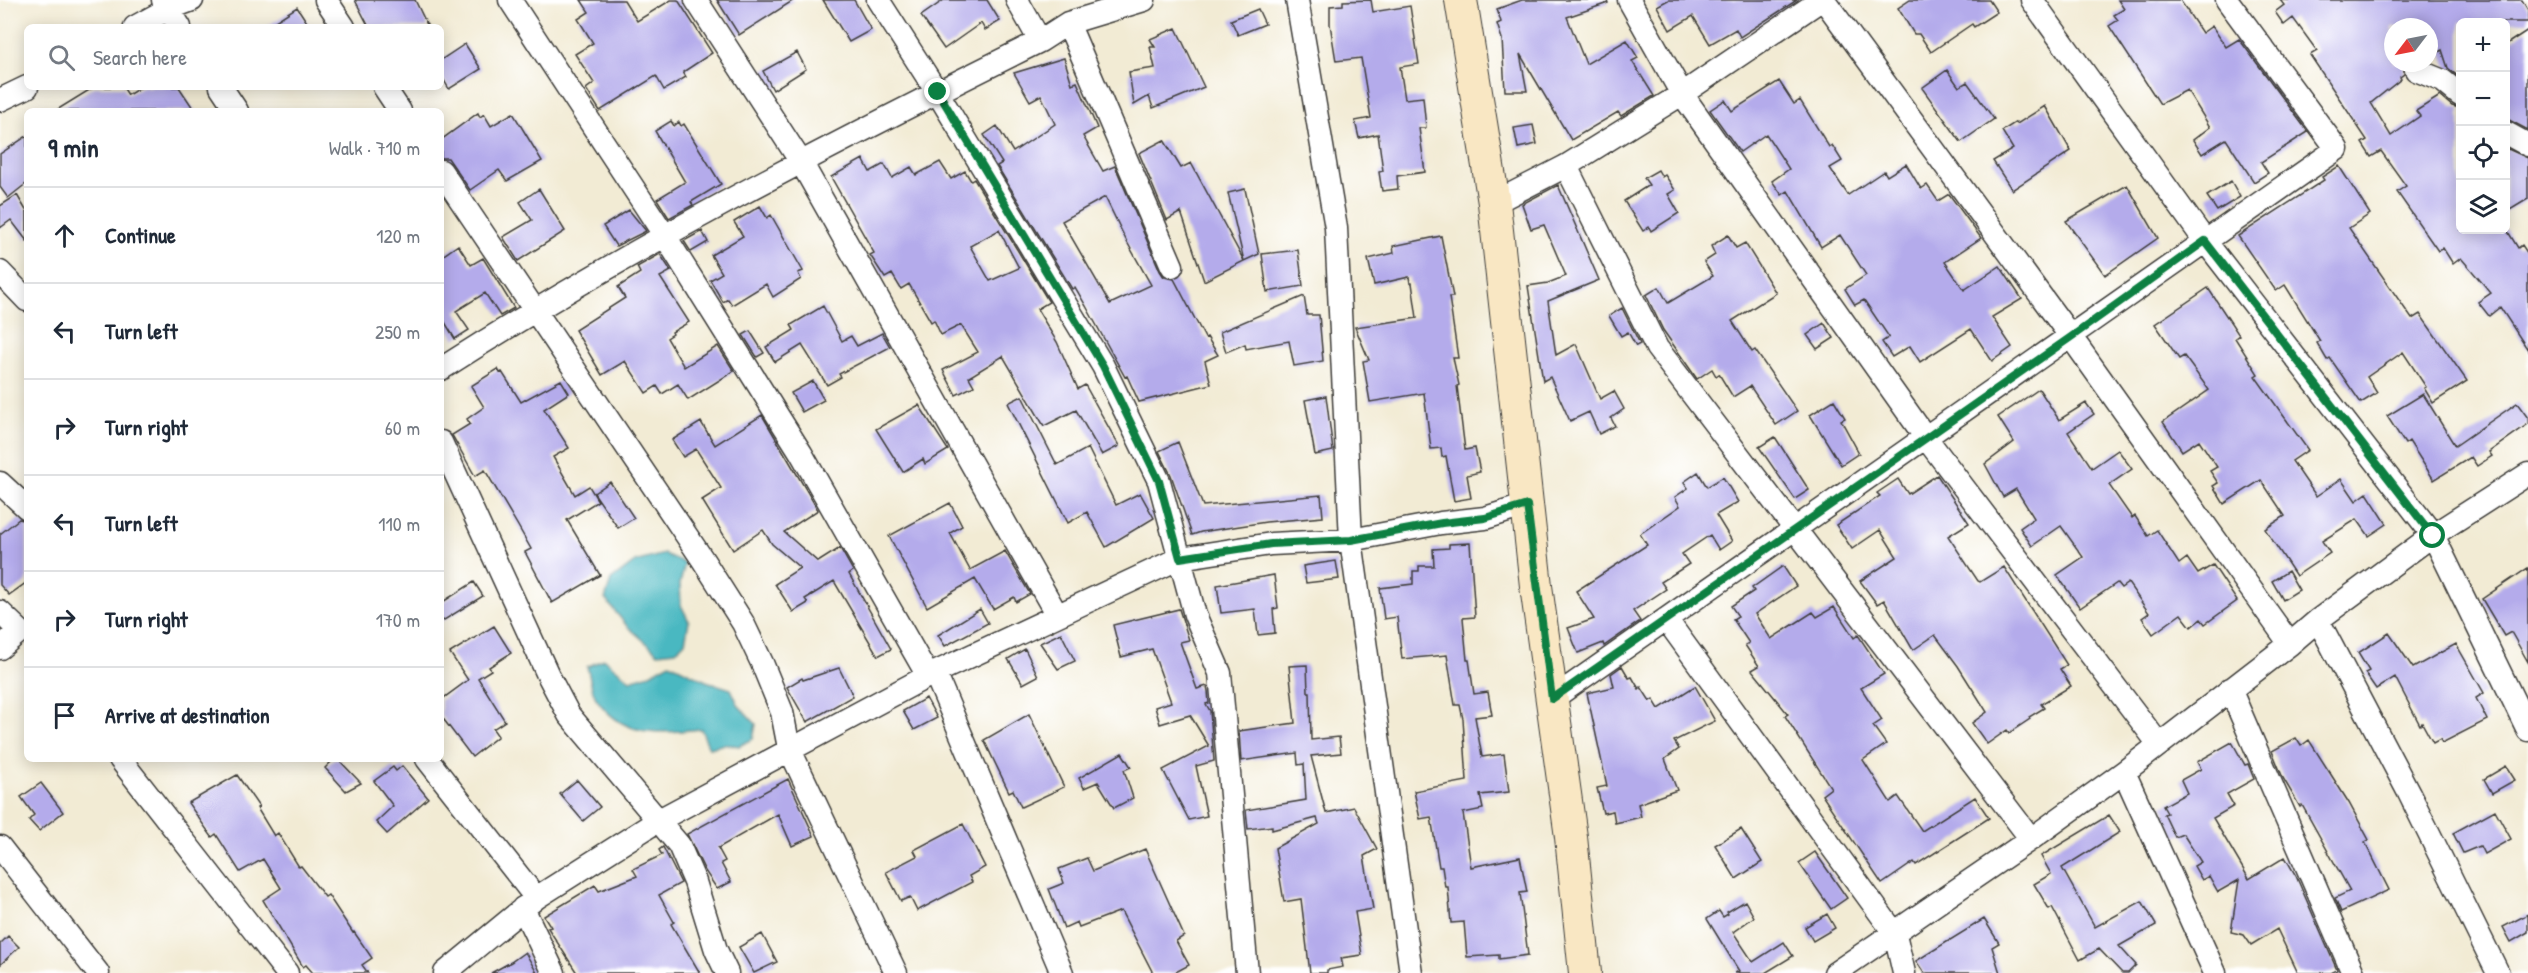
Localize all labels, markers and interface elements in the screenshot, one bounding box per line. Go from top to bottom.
north arrow [2384,18,2438,72]
map controls [2456,18,2510,234]
button: + [2456,18,2510,72]
search box [24,24,444,90]
icon: search [45,41,78,74]
text: Search here [93,42,187,72]
button: − [2456,72,2510,126]
route end [924,78,950,104]
button: locate [2456,126,2510,180]
text: 9 min [48,130,99,165]
text: Walk · 710 m [329,134,420,161]
button: layers [2456,180,2510,234]
icon: ahead [48,219,81,252]
text: Continue [105,220,176,250]
text: 120 m [376,222,420,249]
icon: left [48,315,81,348]
text: Turn left [105,316,178,346]
text: 250 m [375,318,420,345]
icon: right [48,411,81,444]
text: Turn right [105,412,188,442]
text: 60 m [385,414,420,441]
icon: left [48,507,81,540]
text: Turn left [105,508,178,538]
text: 110 m [378,510,420,537]
route start [2419,522,2445,548]
icon: right [48,603,81,636]
text: Turn right [105,604,188,634]
text: 170 m [376,606,420,633]
icon: arrive [48,699,81,732]
text: Arrive at destination [105,700,270,730]

